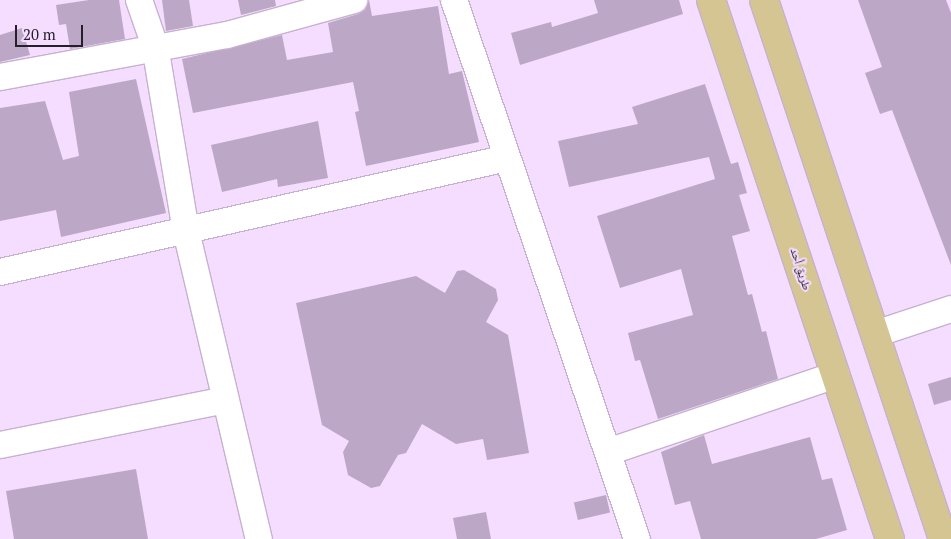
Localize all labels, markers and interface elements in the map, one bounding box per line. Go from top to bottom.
scale bar [18,15,85,47]
text: 20 m [23,24,56,44]
street label: طريق أحد [787,246,815,292]

